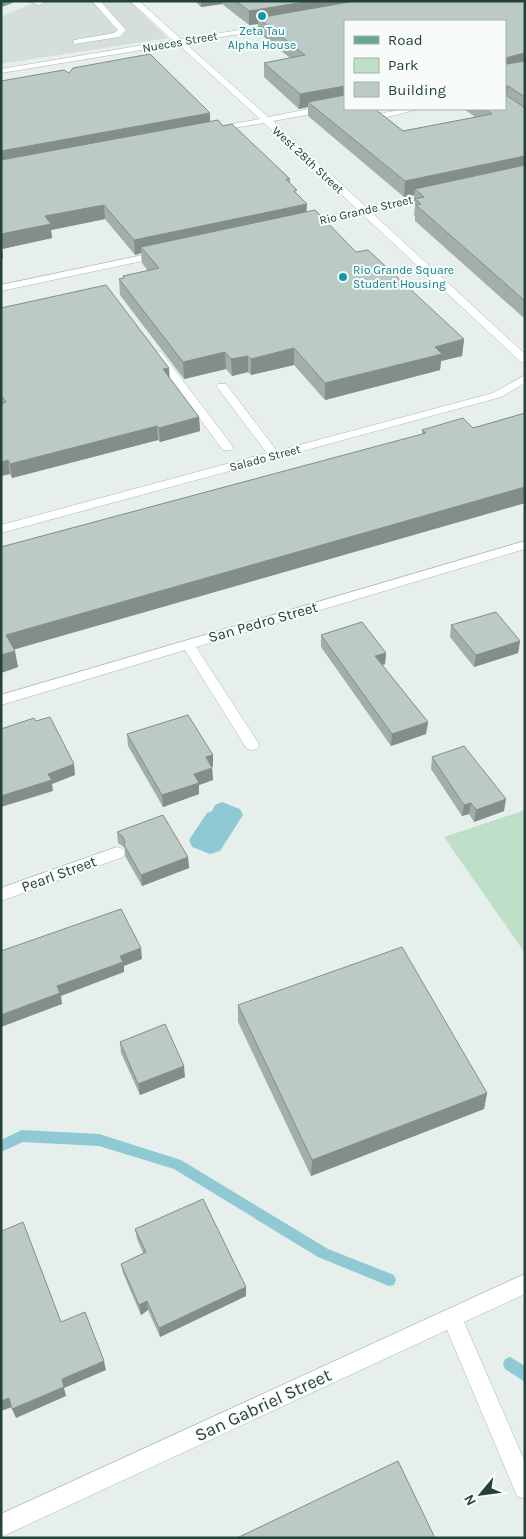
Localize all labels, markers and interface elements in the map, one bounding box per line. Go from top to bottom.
marker: Zeta Tau Alpha House [256,10,268,22]
legend [344,20,506,110]
place label: Zeta Tau Alpha House [228,24,296,52]
street label: Nueces Street [141,28,219,56]
text: Road [388,31,423,49]
text: Park [388,56,418,74]
text: Building [388,81,446,99]
street label: West 28th Street [270,123,347,197]
street label: Rio Grande Street [318,192,414,228]
place label: Rio Grande Square Student Housing [353,263,454,291]
marker: Rio Grande Square Student Housing [337,271,349,283]
street label: Salado Street [228,442,303,474]
street label: San Pedro Street [206,598,320,646]
street label: Pearl Street [19,852,99,896]
street label: San Gabriel Street [191,1364,335,1446]
north arrow [456,1469,506,1519]
text: N [460,1492,480,1509]

